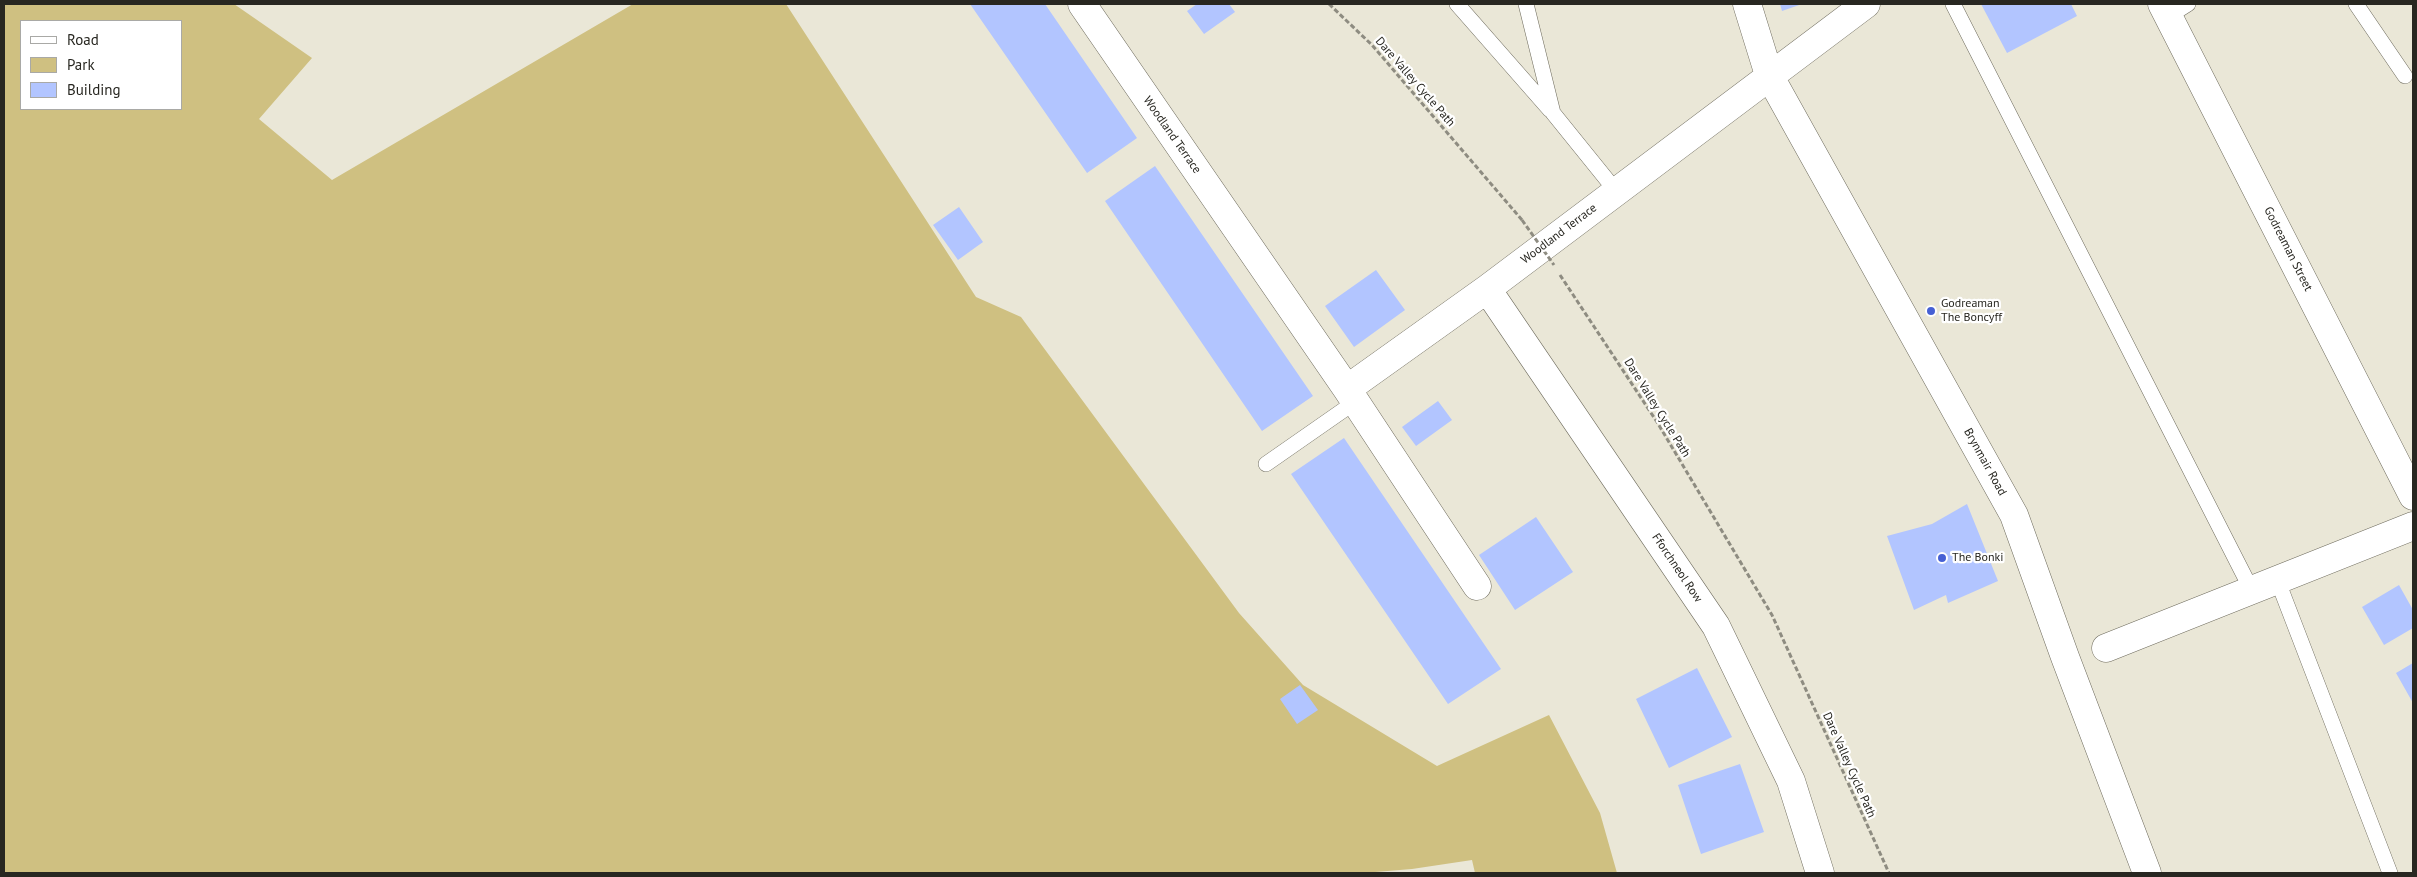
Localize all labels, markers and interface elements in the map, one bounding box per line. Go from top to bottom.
legend [20,20,182,110]
text: Road [67,30,99,49]
street label: Dare Valley Cycle Path [1372,34,1458,130]
text: Park [67,55,95,74]
text: Building [67,80,121,99]
street label: Woodland Terrace [1140,94,1204,176]
street label: Woodland Terrace [1518,201,1600,267]
street label: Godreaman Street [2261,205,2315,293]
place label: Godreaman The Boncyff [1941,297,2002,325]
marker: Godreaman The Boncyff [1925,305,1937,317]
street label: Dare Valley Cycle Path [1621,356,1693,460]
street label: Brynmair Road [1961,426,2009,498]
street label: Fforchneol Row [1649,531,1705,605]
place label: The Bonki [1952,551,2003,565]
marker: The Bonki [1936,552,1948,564]
street label: Dare Valley Cycle Path [1819,710,1879,820]

